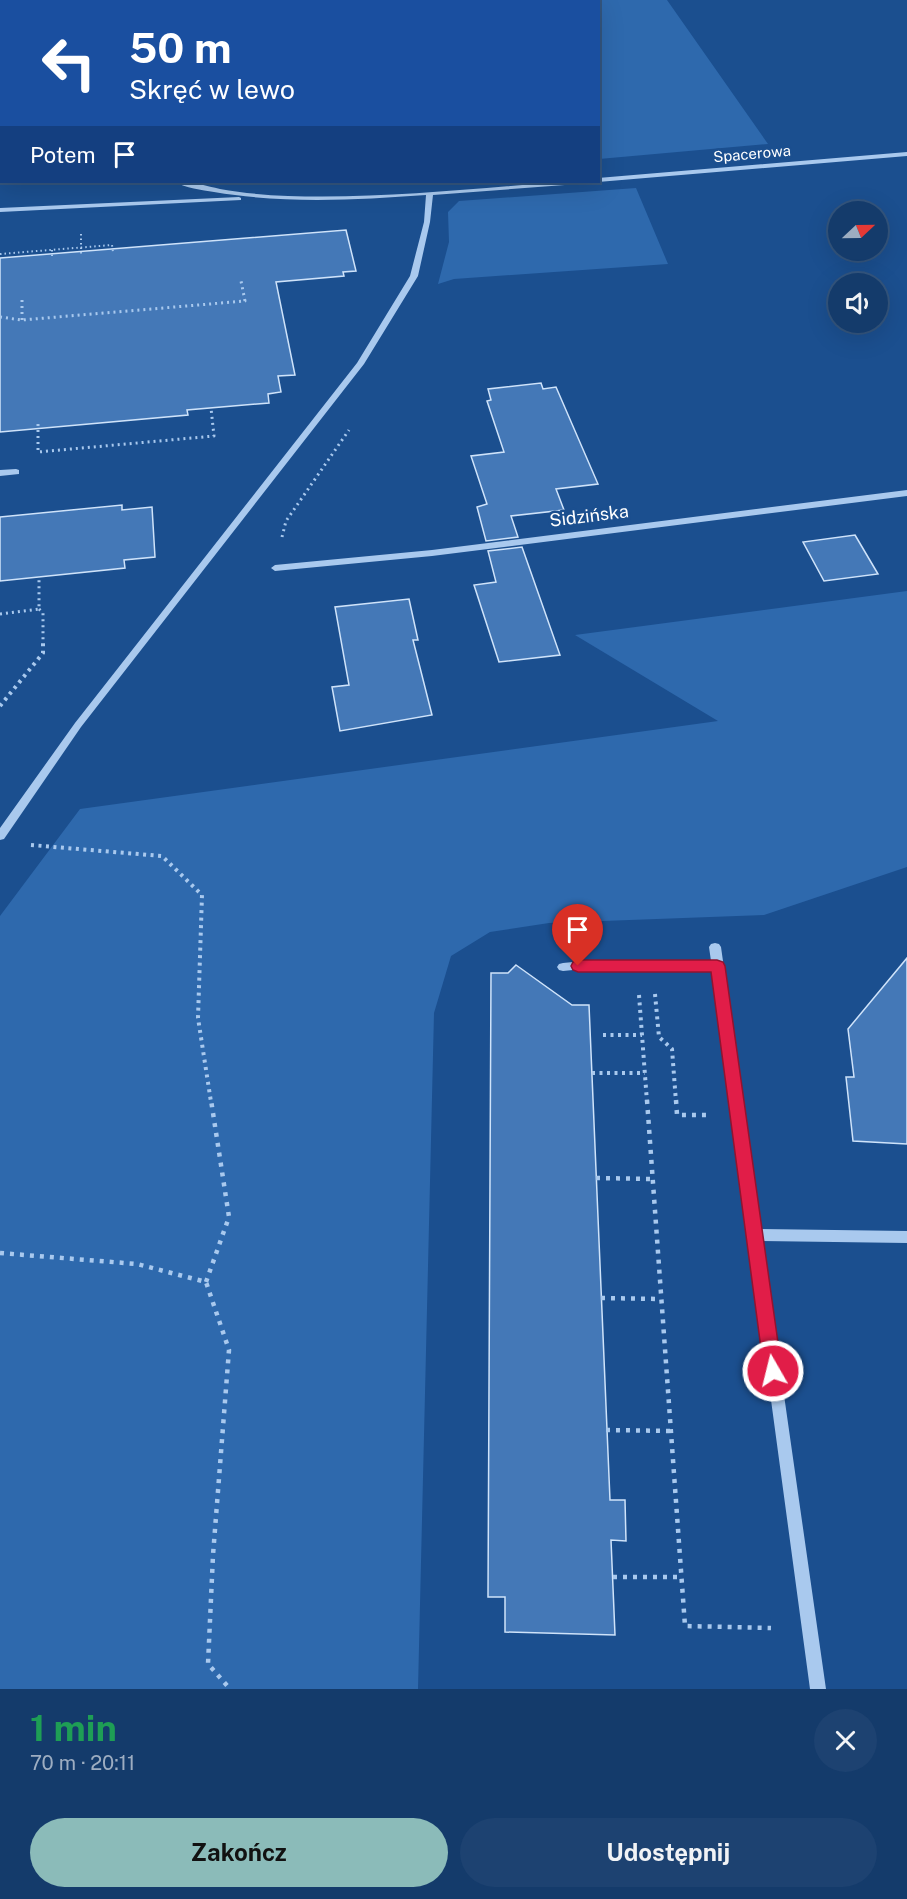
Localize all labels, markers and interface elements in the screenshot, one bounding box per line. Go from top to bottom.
text: 50 m [129,23,232,72]
icon: left [30,24,108,102]
text: Skręć w lewo [129,73,295,105]
icon: arrive [108,138,141,171]
text: Potem [30,142,96,168]
street label: Spacerowa [713,142,791,165]
north arrow [828,201,888,261]
map controls [828,201,888,333]
button: sound [828,273,888,333]
street label: Sidzińska [548,500,630,531]
pin [552,904,603,966]
icon: arrive [561,913,594,946]
position arrow [741,1339,805,1403]
text: 1 min [30,1707,117,1749]
button: close [814,1709,877,1772]
text: 70 m · 20:11 [30,1751,135,1775]
button: Zakończ [30,1818,448,1887]
button: Udostępnij [460,1818,877,1887]

